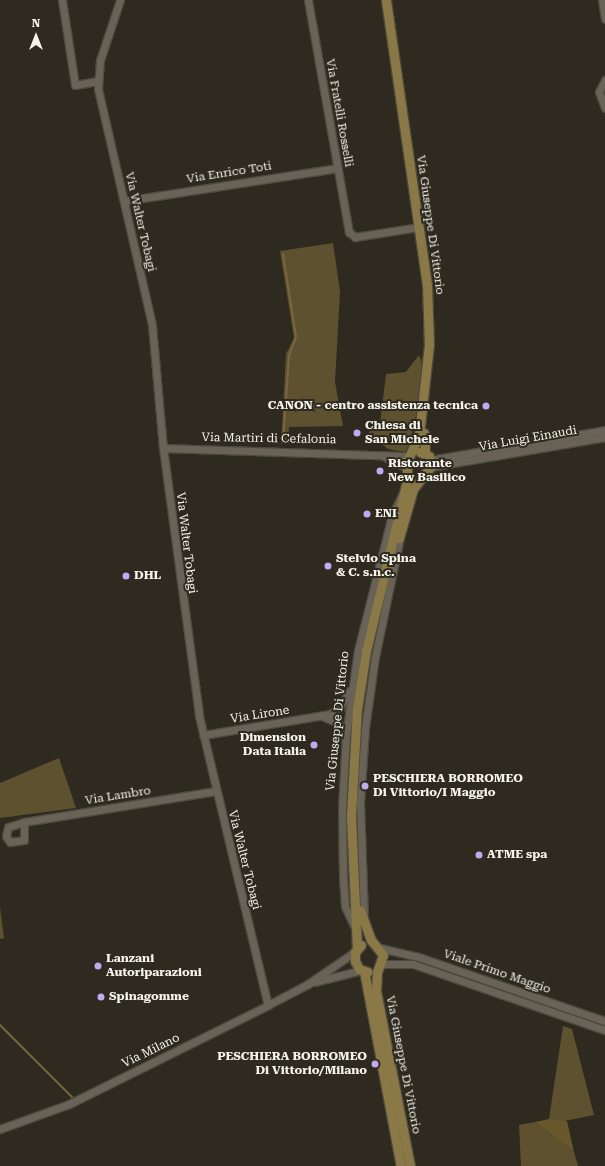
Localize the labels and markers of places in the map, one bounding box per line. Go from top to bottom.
place label: CANON - centro assistenza tecnica [268,399,478,413]
marker: CANON - centro assistenza tecnica [481,401,491,411]
place label: Chiesa di San Michele [365,419,439,447]
marker: Chiesa di San Michele [352,428,362,438]
place label: Ristorante New Basilico [388,457,466,485]
marker: Ristorante New Basilico [375,466,385,476]
place label: ENI [375,507,397,521]
marker: ENI [362,509,372,519]
place label: Stelvio Spina & C. s.n.c. [336,552,416,580]
marker: Stelvio Spina & C. s.n.c. [323,561,333,571]
place label: DHL [134,569,161,583]
marker: DHL [121,571,131,581]
place label: Dimension Data Italia [240,731,306,759]
marker: Dimension Data Italia [309,740,319,750]
place label: PESCHIERA BORROMEO Di Vittorio/I Maggio [373,772,523,800]
marker: PESCHIERA BORROMEO Di Vittorio/I Maggio [360,781,370,791]
place label: ATME spa [487,848,547,862]
marker: ATME spa [474,850,484,860]
place label: Lanzani Autoriparazioni [106,952,202,980]
marker: Lanzani Autoriparazioni [93,961,103,971]
place label: Spinagomme [109,990,189,1004]
marker: Spinagomme [96,992,106,1002]
place label: PESCHIERA BORROMEO Di Vittorio/Milano [217,1050,367,1078]
marker: PESCHIERA BORROMEO Di Vittorio/Milano [370,1059,380,1069]

